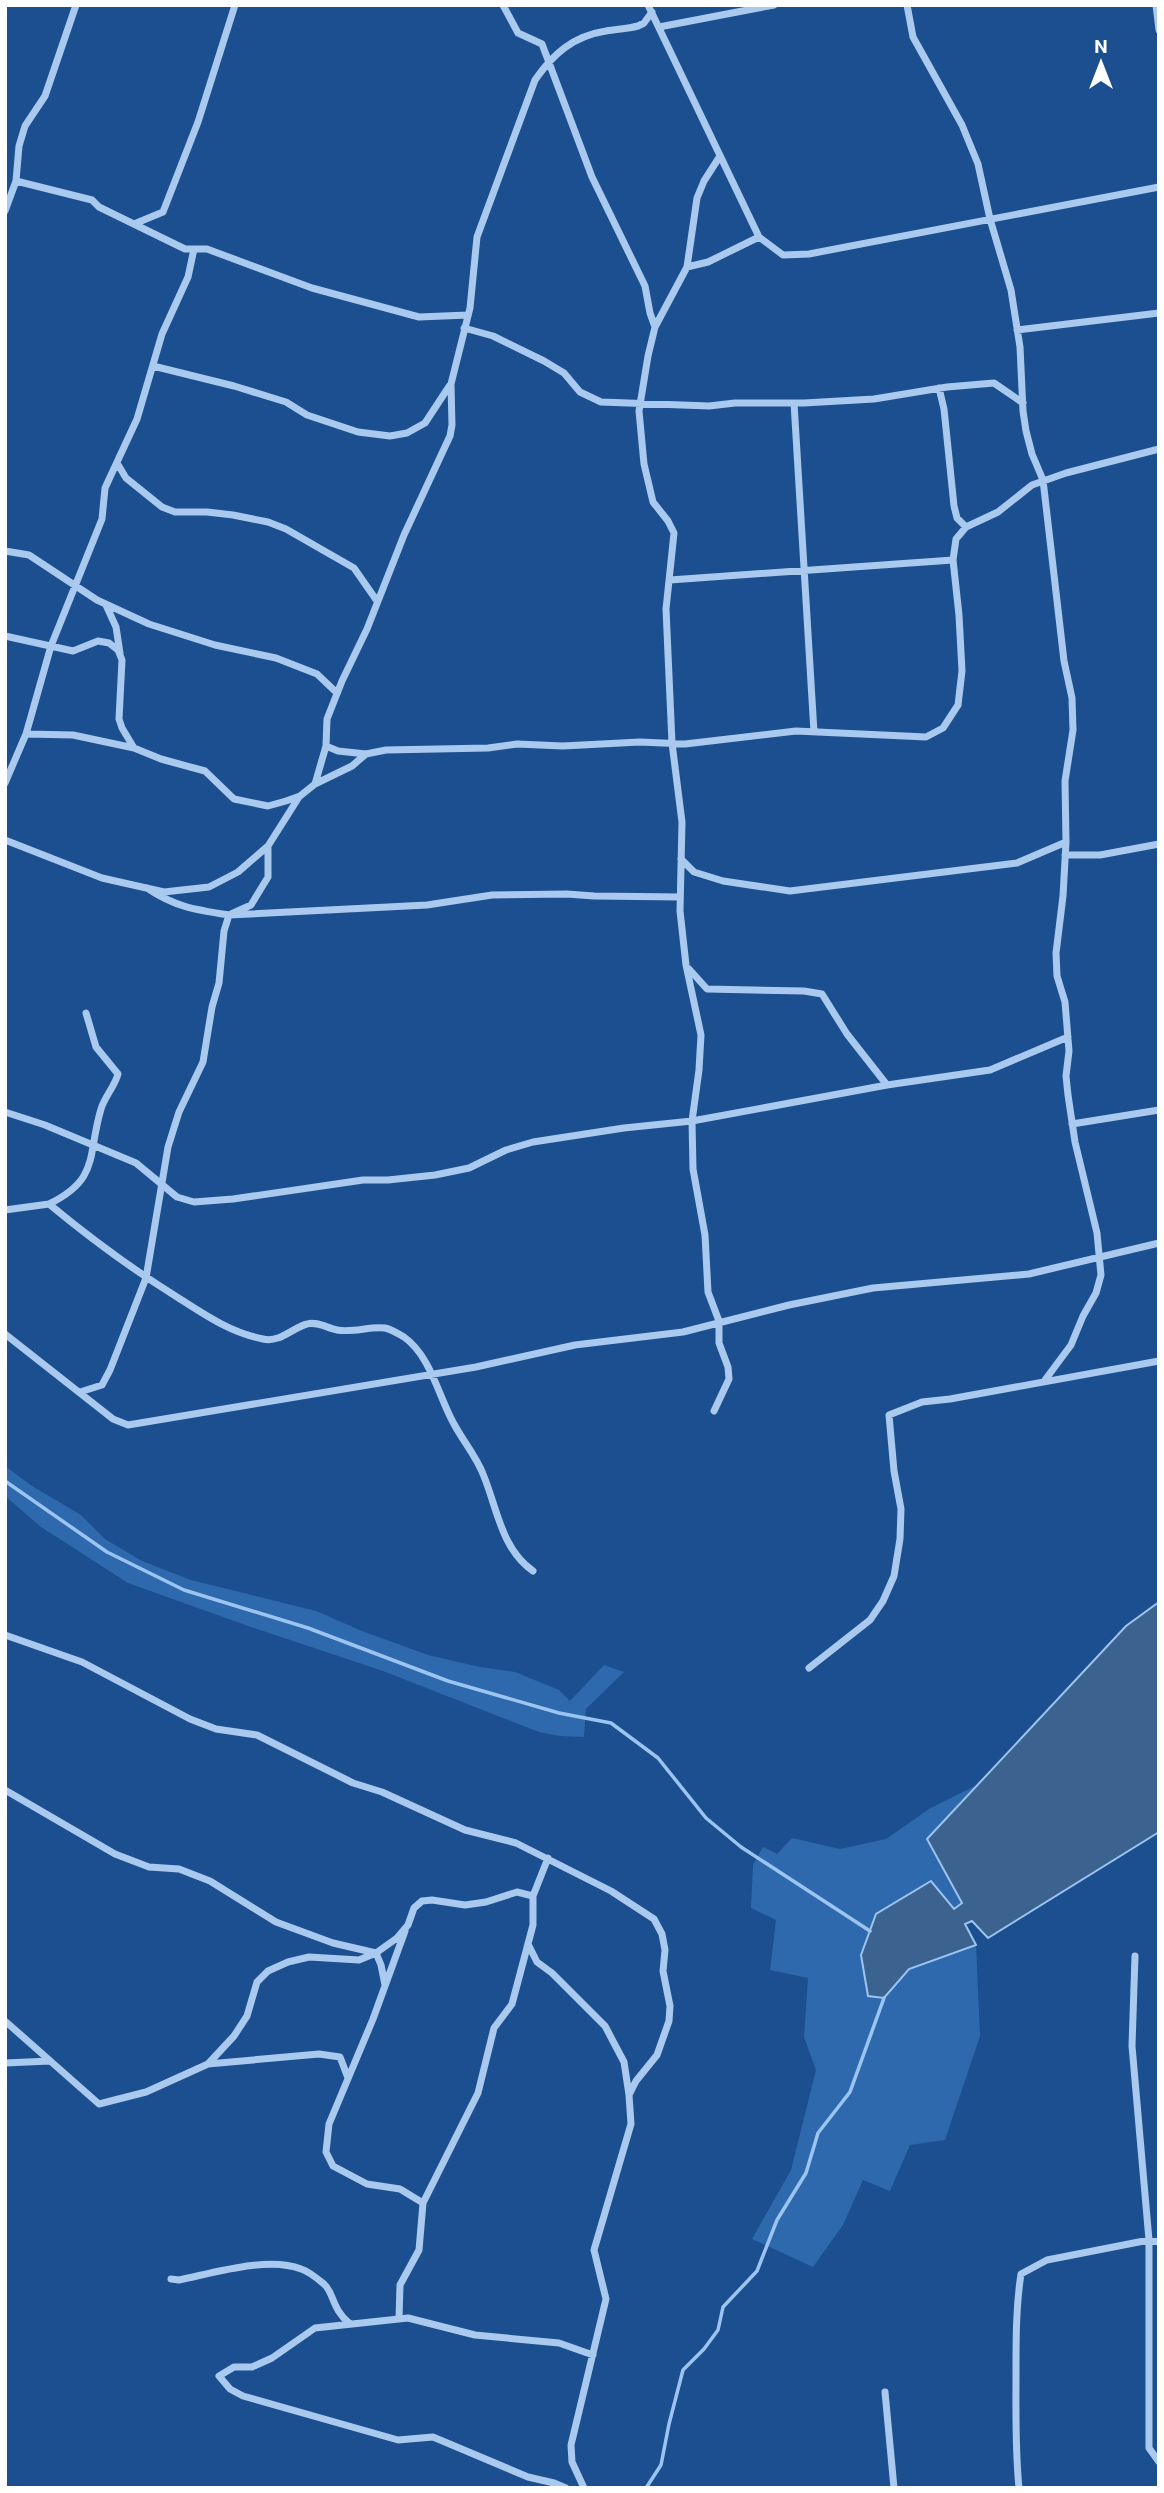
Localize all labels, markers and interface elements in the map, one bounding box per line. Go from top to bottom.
north arrow [1066,28,1136,98]
text: N [1094,35,1108,58]

